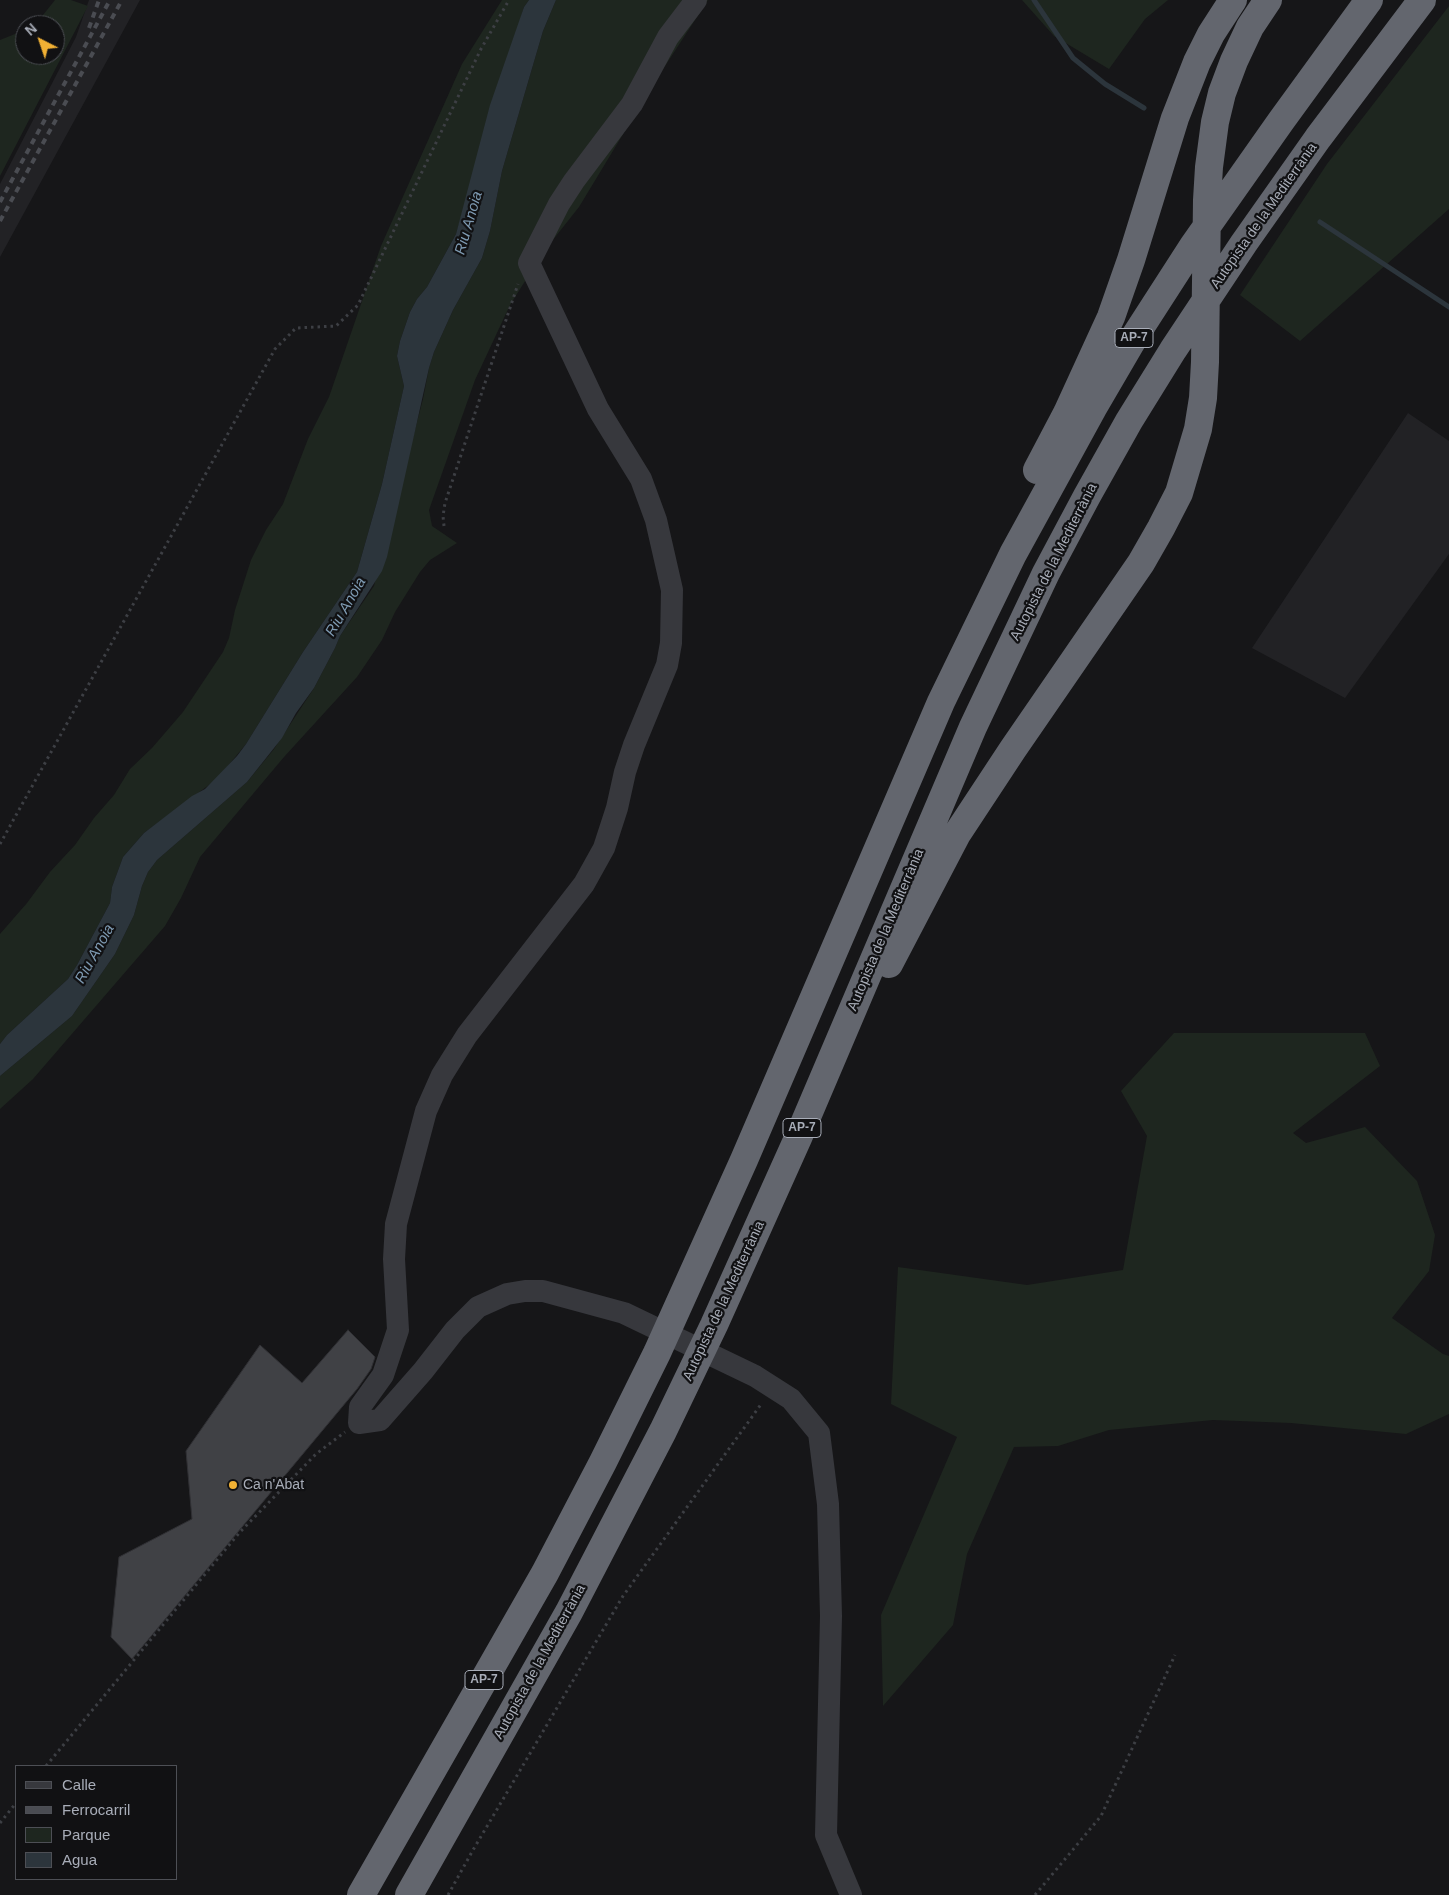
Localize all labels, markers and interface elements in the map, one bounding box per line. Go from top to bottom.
north arrow [15,15,65,65]
text: N [22,20,40,39]
street label: Autopista de la Mediterrània [1207,140,1321,292]
water label: Riu Anoia [451,189,487,257]
road number: AP-7 [1115,328,1153,348]
street label: Autopista de la Mediterrània [1007,481,1101,643]
water label: Riu Anoia [322,574,370,640]
street label: Autopista de la Mediterrània [844,846,928,1014]
water label: Riu Anoia [71,921,119,987]
road number: AP-7 [783,1118,821,1138]
street label: Autopista de la Mediterrània [680,1218,768,1384]
place label: Ca n'Abat [243,1477,304,1493]
marker: Ca n'Abat [227,1479,239,1491]
street label: Autopista de la Mediterrània [490,1582,590,1742]
road number: AP-7 [465,1670,503,1690]
legend [15,1765,178,1880]
text: Calle [62,1776,96,1793]
text: Ferrocarril [62,1801,130,1818]
text: Parque [62,1826,110,1843]
text: Agua [62,1851,97,1868]

